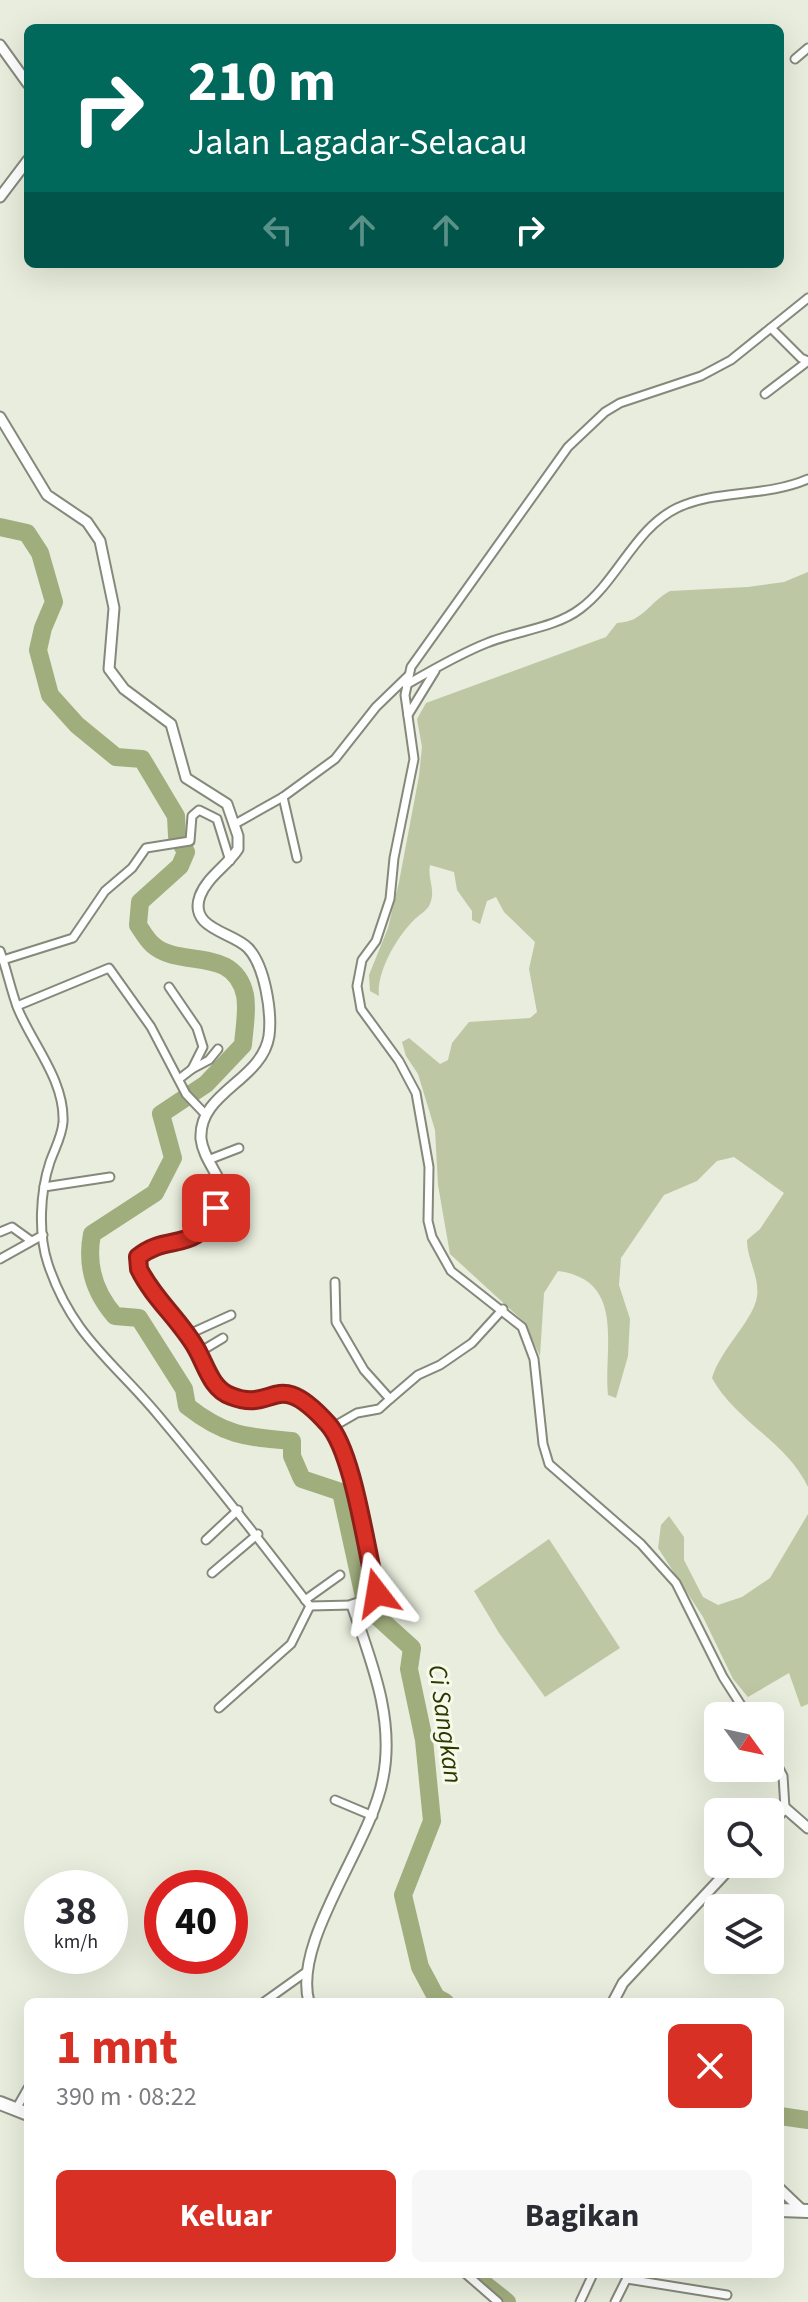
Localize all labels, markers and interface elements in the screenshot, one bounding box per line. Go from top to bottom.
text: 210 m [188,43,336,122]
icon: right [56,56,160,160]
text: Jalan Lagadar-Selacau [188,117,527,168]
icon: left [256,208,300,252]
icon: ahead [340,208,384,252]
icon: ahead [424,208,468,252]
icon: right [508,208,552,252]
pin [182,1174,250,1242]
icon: arrive [194,1186,238,1230]
position arrow [335,1551,419,1635]
water label: Ci Sangkan [419,1662,472,1786]
north arrow [704,1702,784,1782]
map controls [704,1702,784,1974]
button: search [704,1798,784,1878]
speed limit sign: 40 [144,1870,248,1974]
text: 38 [55,1883,97,1940]
button: layers [704,1894,784,1974]
text: km/h [54,1928,98,1956]
text: 1 mnt [56,2014,178,2082]
button: close [668,2024,752,2108]
text: 390 m · 08:22 [56,2078,197,2115]
button: Keluar [56,2170,396,2262]
button: Bagikan [412,2170,752,2262]

